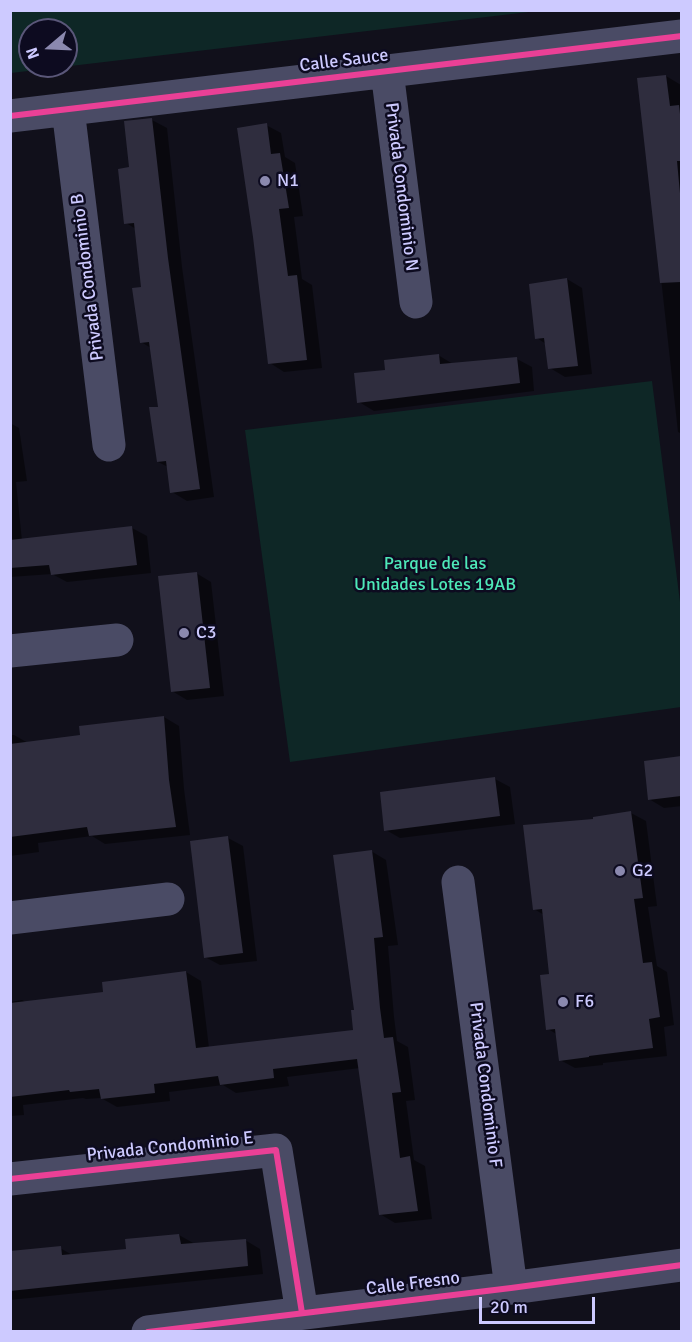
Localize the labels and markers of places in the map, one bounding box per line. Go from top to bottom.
place label: N1 [277,170,299,192]
marker: N1 [258,174,272,188]
place label: C3 [196,622,217,644]
marker: C3 [177,626,191,640]
place label: G2 [632,860,653,882]
marker: G2 [613,864,627,878]
place label: F6 [575,991,594,1013]
marker: F6 [556,995,570,1009]

